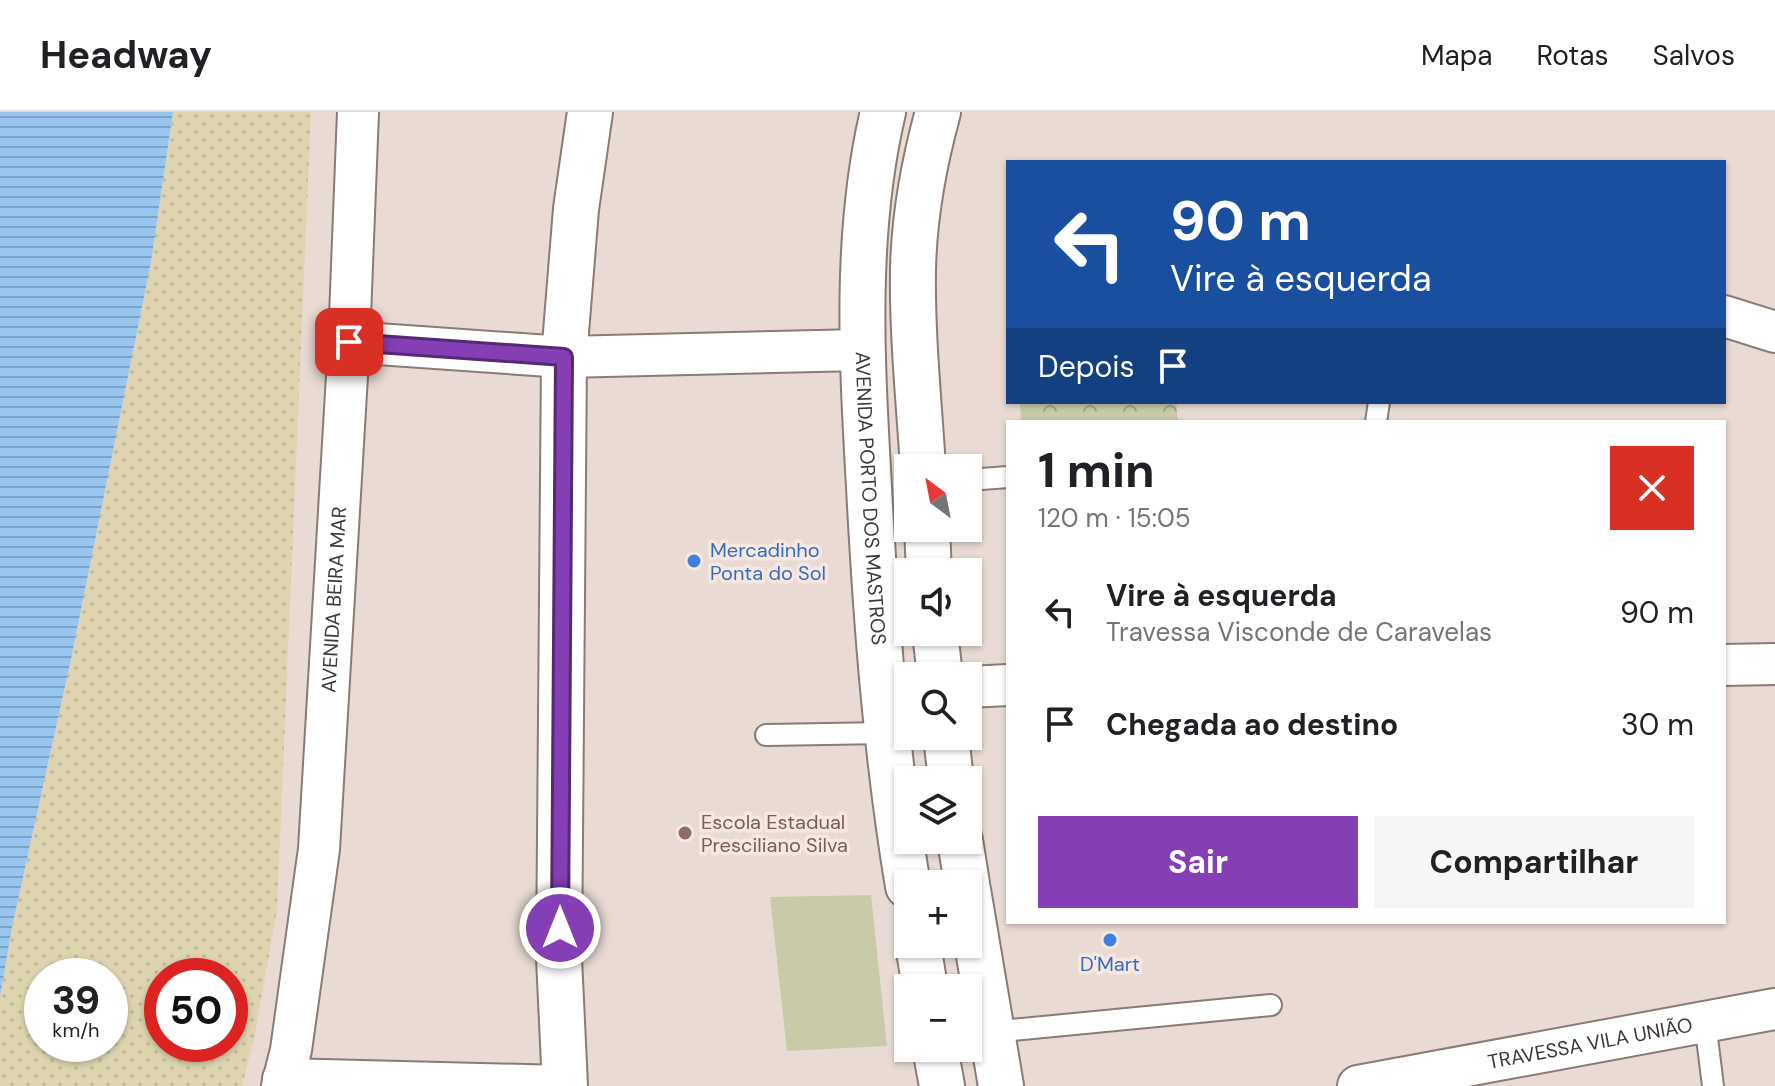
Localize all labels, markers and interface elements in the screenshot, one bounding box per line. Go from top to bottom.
text: Headway [40,30,212,80]
text: Mapa [1421,37,1492,74]
text: Rotas [1536,37,1609,74]
text: Salvos [1653,37,1735,74]
text: 90 m [1170,184,1311,257]
icon: left [1038,192,1142,296]
text: Vire à esquerda [1170,255,1432,302]
pin [315,308,383,376]
icon: arrive [327,320,371,364]
icon: arrive [1151,344,1195,388]
text: Depois [1038,347,1135,386]
street label: AVENIDA PORTO DOS MASTROS [850,351,892,646]
text: 1 min [1038,439,1155,502]
button: close [1610,446,1694,530]
north arrow [894,454,982,542]
map controls [894,454,982,1062]
text: 120 m · 15:05 [1038,501,1191,535]
street label: AVENIDA BEIRA MAR [315,506,352,693]
place label: Mercadinho Ponta do Sol [710,537,826,586]
marker: Mercadinho Ponta do Sol [685,552,703,570]
button: sound [894,558,982,646]
text: Vire à esquerda [1106,576,1337,615]
icon: left [1038,590,1082,634]
text: 90 m [1620,593,1694,632]
text: Travessa Visconde de Caravelas [1106,615,1492,649]
button: search [894,662,982,750]
icon: arrive [1038,702,1082,746]
text: Chegada ao destino [1106,705,1398,744]
text: 30 m [1621,705,1694,744]
button: layers [894,766,982,854]
place label: Escola Estadual Presciliano Silva [701,809,848,858]
button: Sair [1038,816,1358,908]
button: Compartilhar [1374,816,1694,908]
marker: Escola Estadual Presciliano Silva [676,824,694,842]
button: + [894,870,982,958]
position arrow [518,886,602,970]
marker: D'Mart [1101,931,1119,949]
place label: D'Mart [1080,951,1140,977]
speed limit sign: 50 [144,958,248,1062]
text: 39 [52,974,100,1026]
button: − [894,974,982,1062]
street label: TRAVESSA VILA UNIÃO [1486,1011,1695,1075]
text: km/h [52,1017,100,1043]

